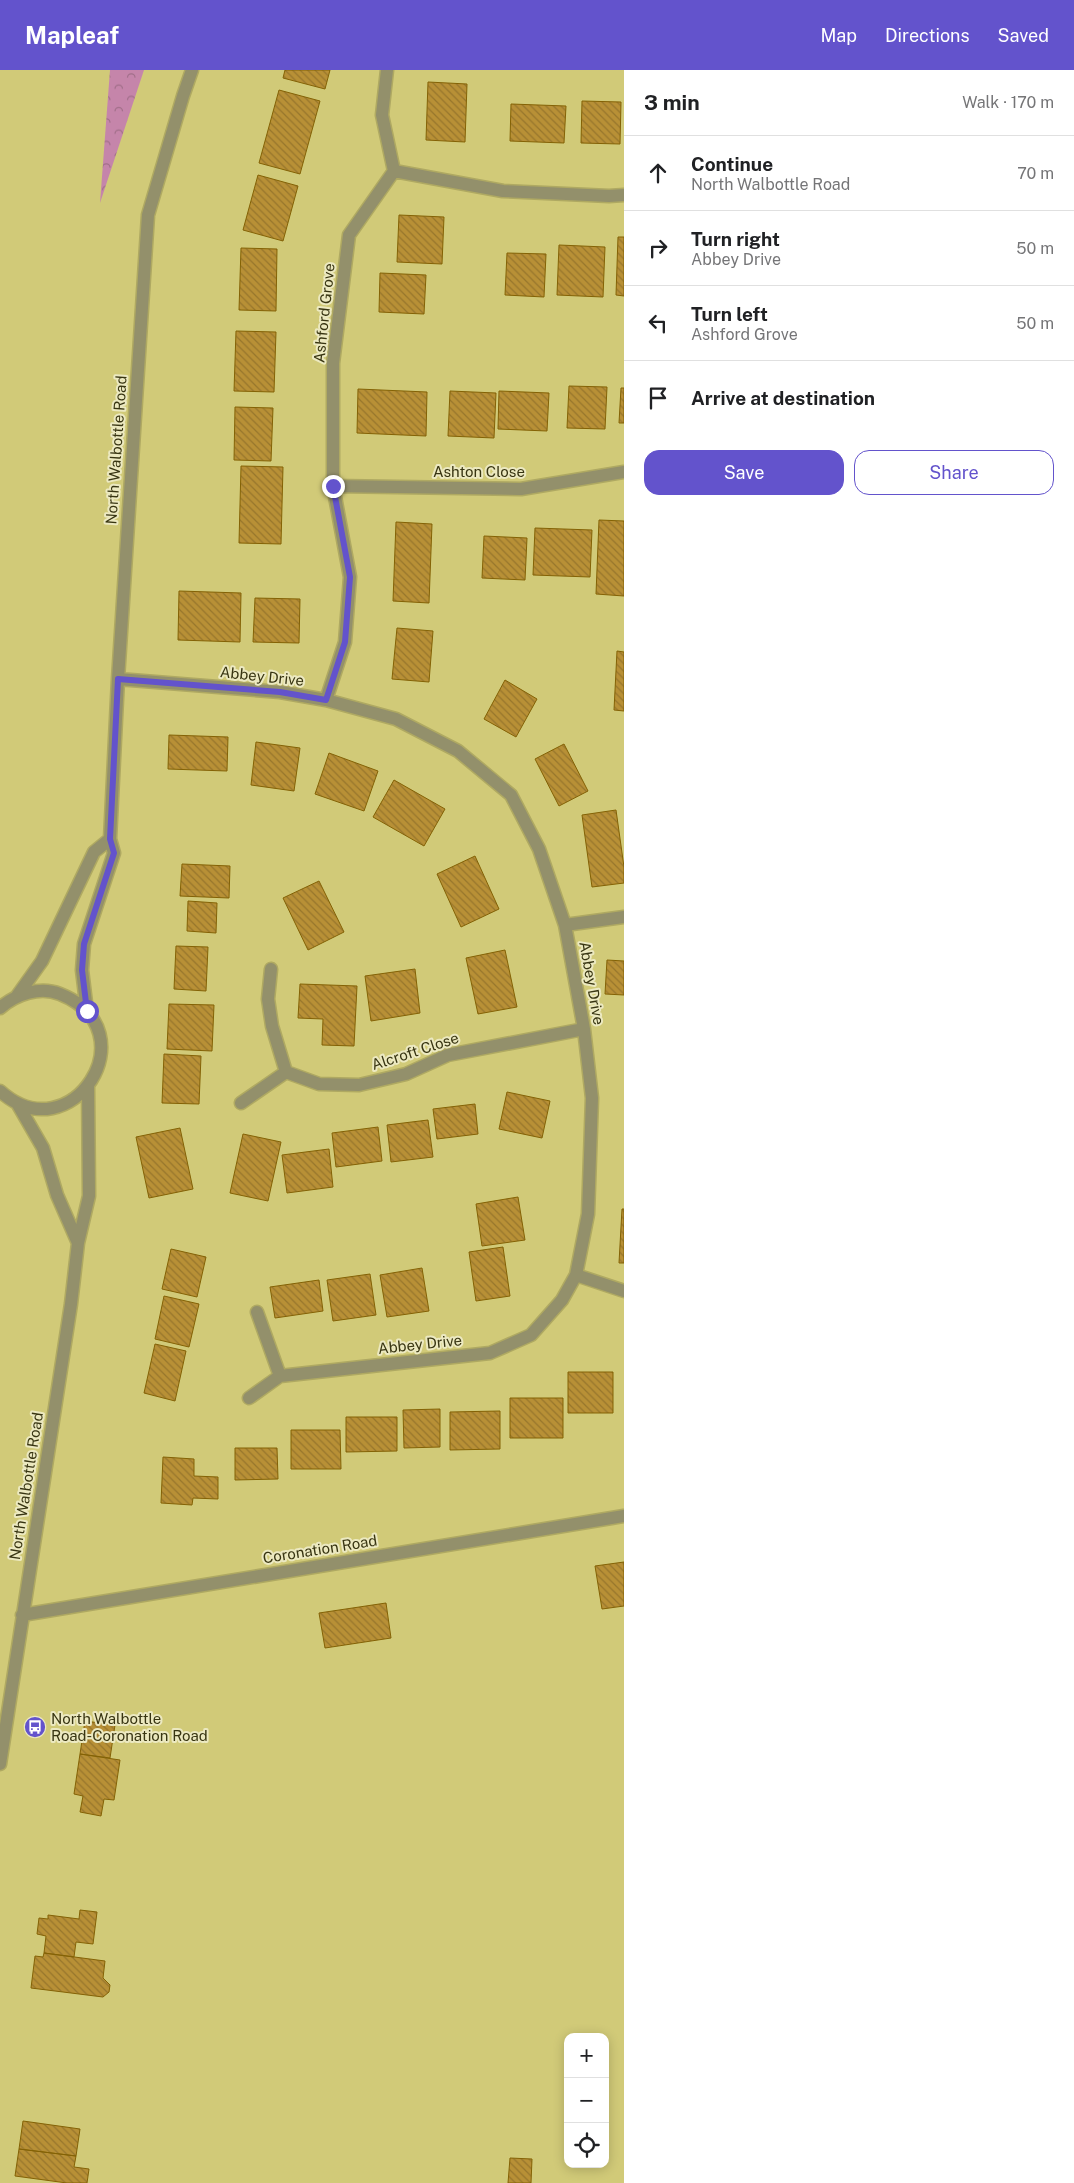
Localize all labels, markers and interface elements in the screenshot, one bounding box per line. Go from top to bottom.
text: Mapleaf [25,21,119,49]
text: Map [820,25,857,46]
text: Directions [885,25,970,46]
text: Saved [998,25,1049,46]
text: 3 min [644,90,700,115]
text: Walk · 170 m [962,93,1054,112]
text: Continue [691,153,773,175]
icon: ahead [644,159,672,187]
text: 70 m [1017,164,1054,183]
text: North Walbottle Road [691,175,850,194]
text: Turn right [691,228,780,250]
icon: right [644,234,672,262]
text: 50 m [1016,239,1054,258]
text: Abbey Drive [691,250,781,269]
street label: Ashford Grove [310,262,338,364]
text: Turn left [691,303,768,325]
icon: left [644,309,672,337]
text: 50 m [1016,314,1054,333]
text: Ashford Grove [691,325,798,344]
street label: North Walbottle Road [102,375,130,525]
icon: arrive [644,384,672,412]
text: Arrive at destination [691,387,875,409]
button: Save [644,450,844,495]
button: Share [854,450,1054,495]
street label: Ashton Close [433,463,525,480]
route end [322,475,345,498]
street label: Abbey Drive [219,663,305,689]
street label: Abbey Drive [576,940,608,1026]
route start [76,1000,99,1023]
street label: Alcroft Close [369,1029,461,1073]
street label: Abbey Drive [377,1331,463,1357]
street label: North Walbottle Road [6,1411,46,1561]
street label: Coronation Road [262,1532,378,1566]
place label: North Walbottle Road-Coronation Road [51,1710,208,1744]
bus stop icon: North Walbottle Road-Coronation Road [23,1715,47,1739]
map controls [564,2033,609,2168]
button: + [564,2033,609,2078]
button: − [564,2078,609,2123]
button: locate [564,2123,609,2168]

